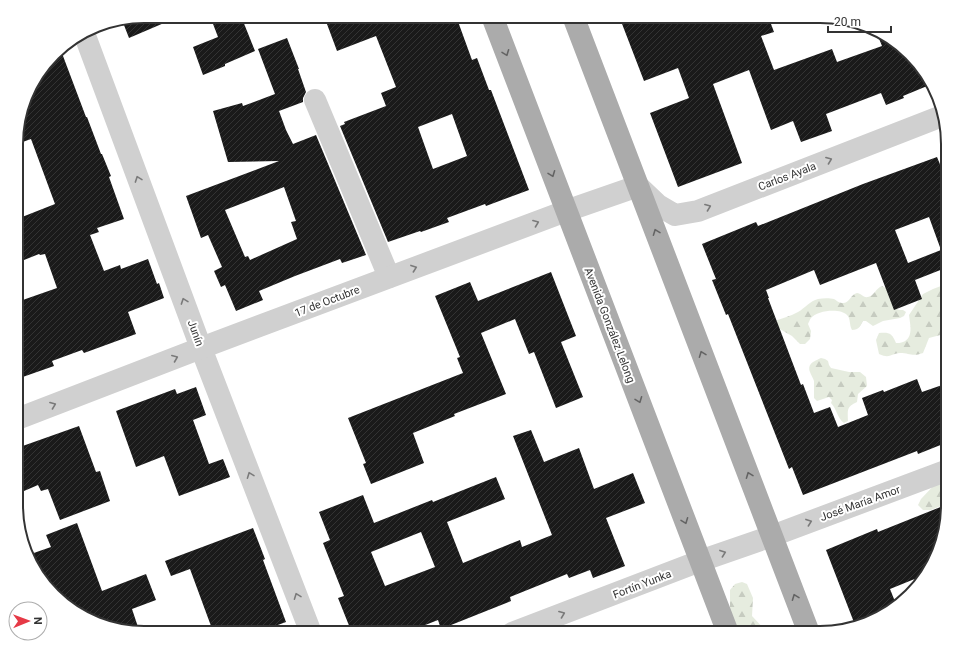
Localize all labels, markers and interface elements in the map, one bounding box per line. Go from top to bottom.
scale bar [828,8,891,34]
text: 20 m [834,15,861,29]
one-way arrow [501,49,509,56]
one-way arrow [826,156,833,164]
street label: Carlos Ayala [756,159,818,193]
one-way arrow [548,170,556,177]
one-way arrow [135,176,143,183]
one-way arrow [705,203,712,211]
one-way arrow [533,219,540,227]
one-way arrow [652,229,660,236]
one-way arrow [411,264,418,273]
street label: Avenida González Lelong [581,266,638,385]
street label: 17 de Octubre [293,283,362,320]
one-way arrow [180,298,188,305]
street label: Junín [185,318,206,348]
one-way arrow [699,350,707,357]
one-way arrow [171,355,178,363]
one-way arrow [634,396,642,403]
one-way arrow [50,402,57,410]
one-way arrow [246,472,254,479]
one-way arrow [745,472,753,479]
street label: José María Amor [818,483,902,524]
one-way arrow [681,518,689,525]
one-way arrow [805,519,812,527]
one-way arrow [719,550,726,558]
street label: Fortín Yunka [611,567,673,602]
one-way arrow [293,593,301,600]
one-way arrow [792,593,800,600]
north arrow [8,601,48,641]
one-way arrow [558,611,565,619]
text: N [31,617,44,625]

